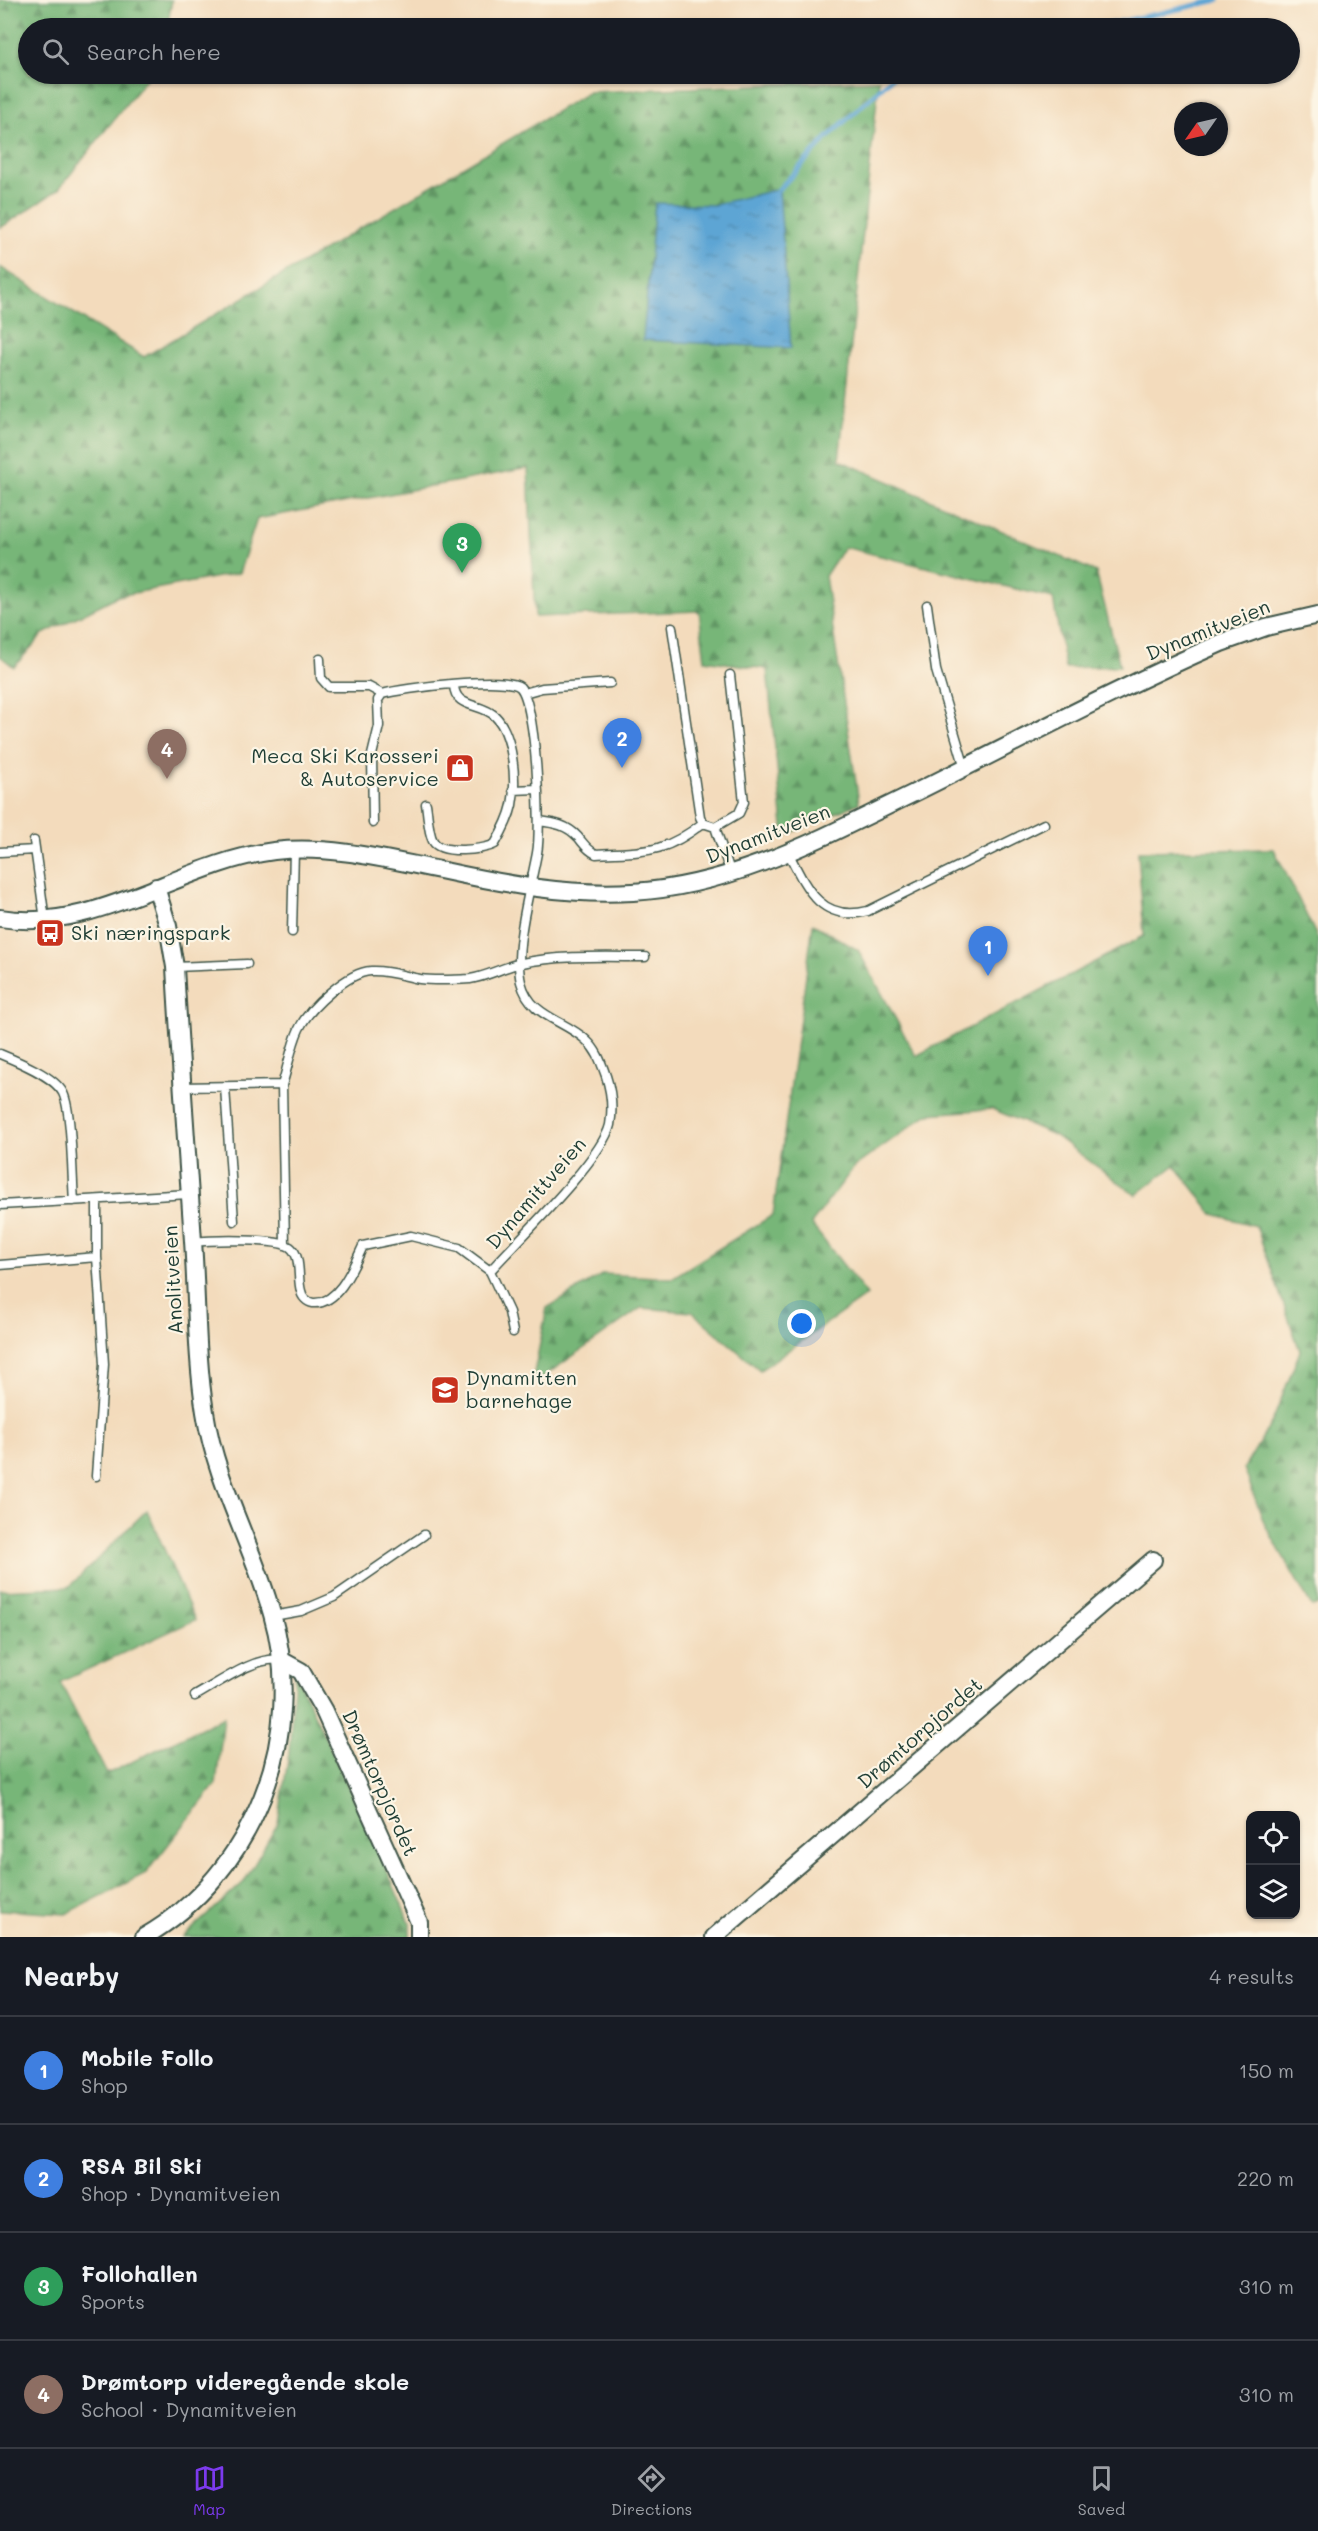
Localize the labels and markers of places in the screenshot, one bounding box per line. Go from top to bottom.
pin: 3 [442,524,482,573]
pin: 2 [602,718,642,768]
pin: 4 [148,730,186,779]
place label: Meca Ski Karosseri & Autoservice [251,742,439,791]
shop icon: Meca Ski Karosseri & Autoservice [444,752,476,784]
bus stop icon: Ski næringspark [34,917,66,949]
place label: Ski næringspark [71,919,230,945]
pin: 1 [968,926,1008,976]
place label: Dynamitten barnehage [466,1364,577,1413]
school or university icon: Dynamitten barnehage [429,1374,461,1406]

